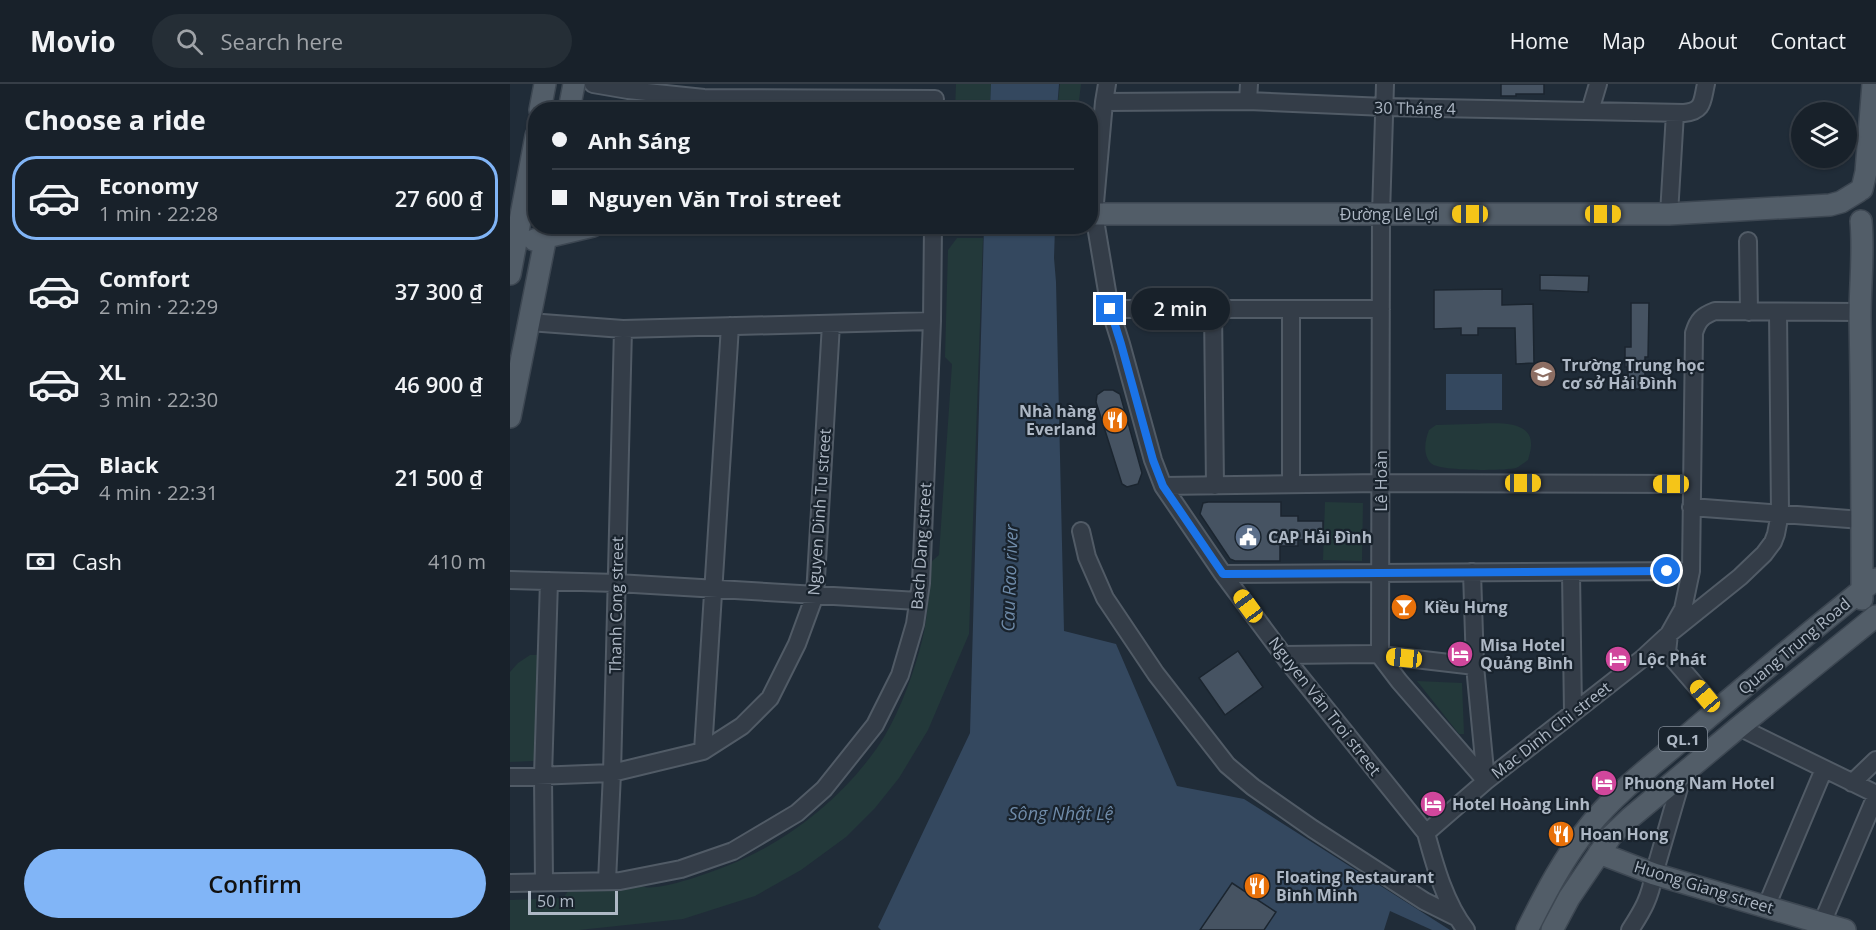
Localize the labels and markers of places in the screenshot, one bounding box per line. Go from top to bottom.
place label: Trường Trung học cơ sở Hải Đình [1562,354,1705,394]
school or university icon: Trường Trung học cơ sở Hải Đình [1528,359,1558,389]
place label: Nhà hàng Everland [1019,400,1096,440]
restaurant icon: Nhà hàng Everland [1100,405,1130,435]
public building icon: CAP Hải Đình [1233,522,1263,552]
place label: CAP Hải Đình [1268,526,1372,548]
bar icon: Kiều Hưng [1389,592,1419,622]
place label: Kiều Hưng [1424,596,1508,618]
place label: Misa Hotel Quảng Bình [1480,634,1573,674]
hotel icon: Misa Hotel Quảng Bình [1445,639,1475,669]
hotel icon: Lộc Phát [1603,644,1633,674]
place label: Lộc Phát [1638,648,1707,670]
hotel icon: Phuong Nam Hotel [1589,768,1619,798]
place label: Phuong Nam Hotel [1624,772,1775,794]
hotel icon: Hotel Hoàng Linh [1418,789,1448,819]
place label: Hotel Hoàng Linh [1452,793,1590,815]
restaurant icon: Hoan Hong [1546,819,1576,849]
place label: Hoan Hong [1580,823,1668,845]
place label: Floating Restaurant Binh Minh [1276,866,1434,906]
restaurant icon: Floating Restaurant Binh Minh [1242,871,1272,901]

